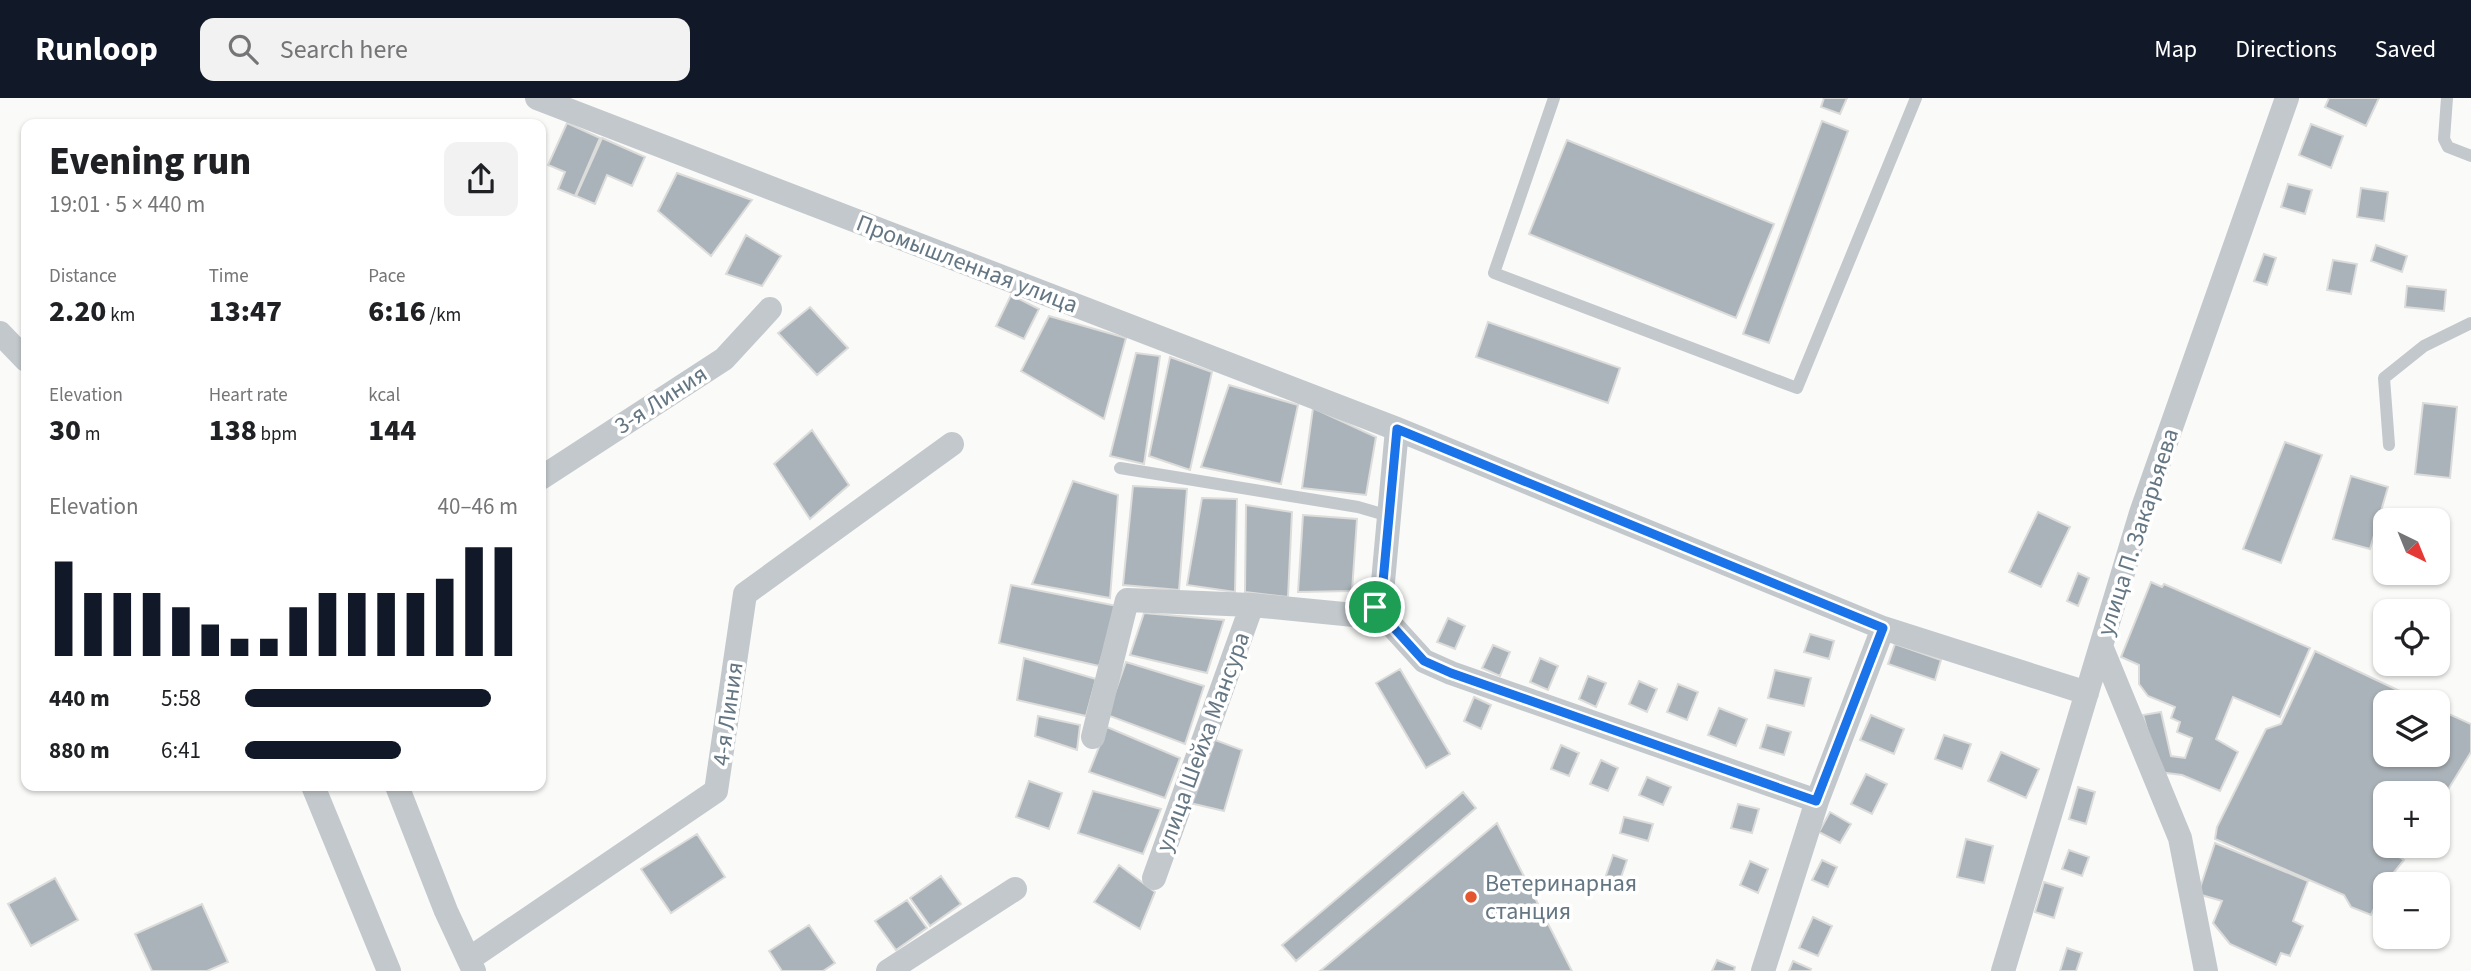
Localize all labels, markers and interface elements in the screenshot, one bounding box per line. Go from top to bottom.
search box [200,18,690,81]
text: Runloop [35,26,158,73]
icon: search [224,30,262,68]
text: Search here [280,31,408,68]
text: Map [2154,32,2197,67]
text: Directions [2235,32,2337,67]
text: Saved [2375,32,2436,67]
text: Evening run [49,135,251,189]
button: share [444,142,518,216]
text: 19:01 · 5 × 440 m [49,188,205,221]
street label: Промышленная улица [851,206,1083,322]
text: Distance [49,263,117,290]
text: Time [209,263,249,290]
text: Pace [368,263,406,290]
text: 2.20 [49,290,106,333]
text: 13:47 [209,290,282,333]
text: 6:16 [368,290,426,333]
text: km [106,302,135,329]
text: /km [426,302,461,329]
street label: 3-я Линия [608,357,714,443]
text: Elevation [49,382,123,409]
text: Heart rate [209,382,288,409]
text: kcal [368,382,400,409]
text: 30 [49,409,81,452]
text: 138 [209,409,257,452]
text: 144 [368,409,416,452]
text: m [81,421,101,448]
text: bpm [257,421,297,448]
street label: улица П. Закарьяева [2088,424,2188,640]
text: Elevation [49,490,139,523]
text: 40–46 m [438,490,518,523]
north arrow [2373,508,2450,584]
map controls [2373,508,2450,949]
pin [1345,577,1405,637]
icon: arrive [1356,588,1394,626]
button: locate [2373,599,2450,676]
street label: улица Шейха Мансура [1147,627,1259,857]
street label: 4-я Линия [703,660,753,768]
text: 440 m [49,682,110,715]
text: 5:58 [161,682,201,715]
button: layers [2373,690,2450,767]
text: 880 m [49,734,110,767]
text: 6:41 [161,734,201,767]
button: + [2373,781,2450,858]
place label: Ветеринарная станция [1485,866,1637,929]
button: − [2373,872,2450,949]
marker: Ветеринарная станция [1463,889,1479,905]

